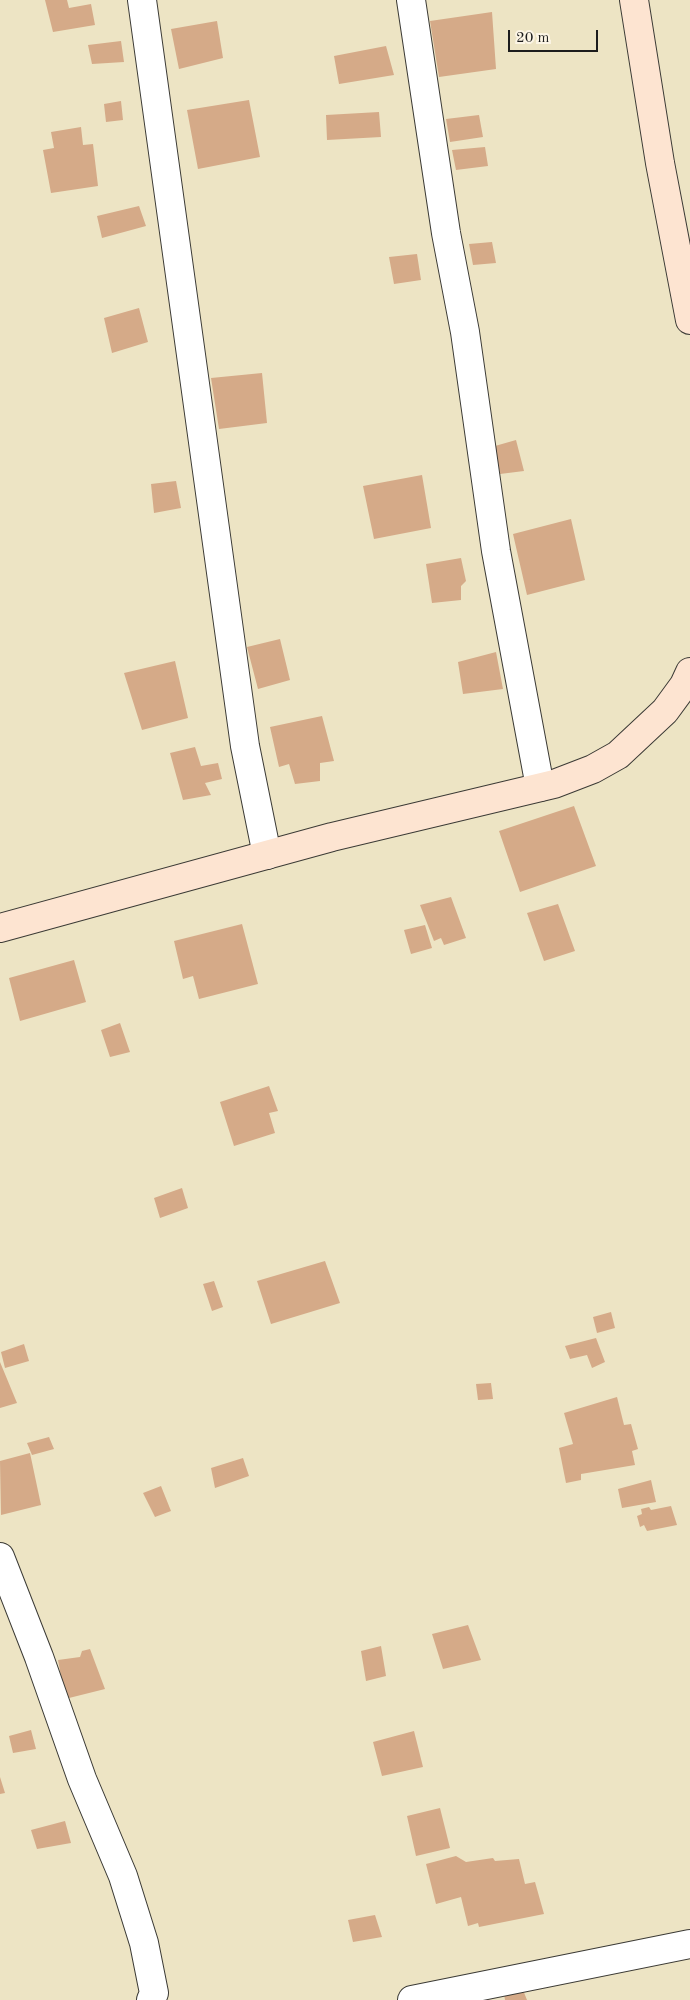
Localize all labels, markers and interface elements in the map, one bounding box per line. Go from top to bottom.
scale bar [510,20,600,52]
text: 20 m [516,31,550,46]

